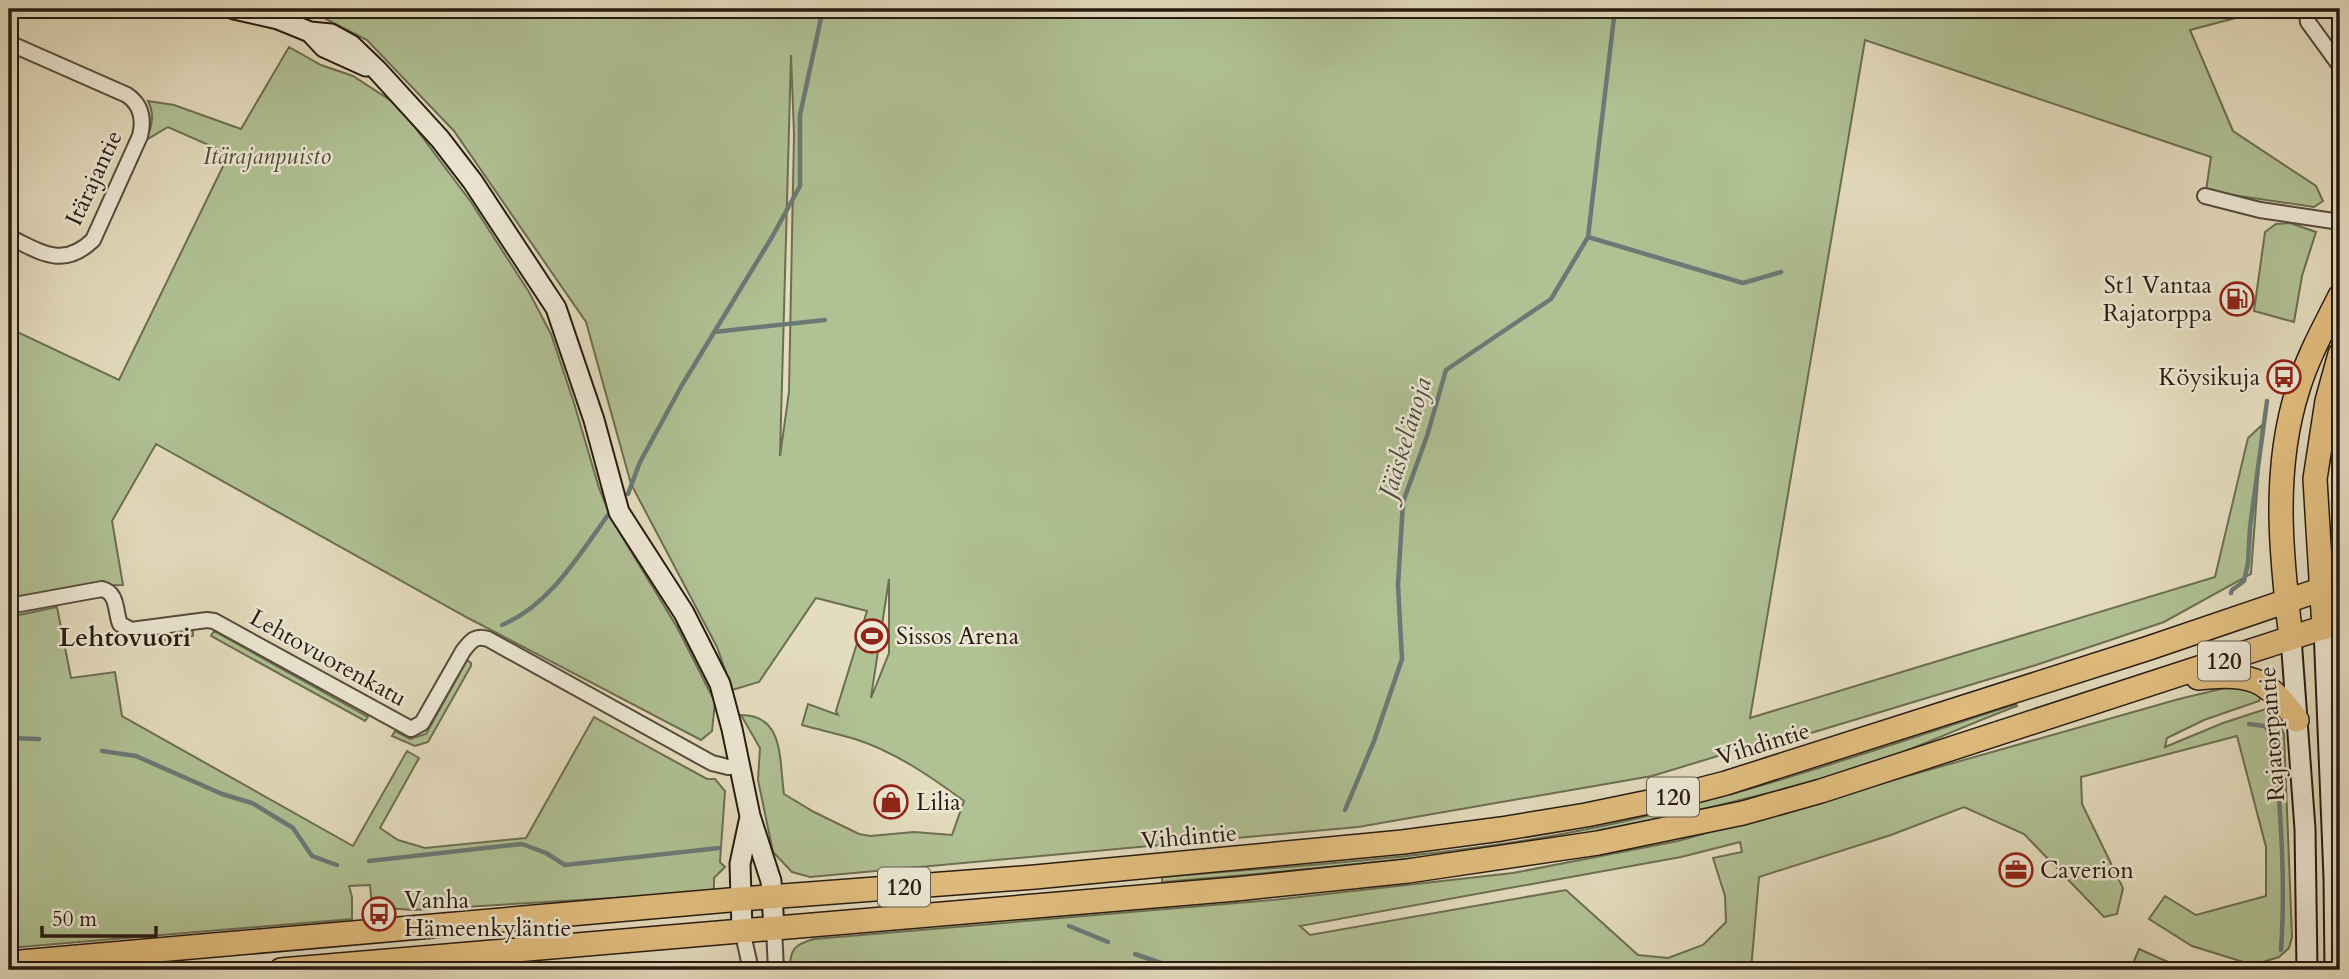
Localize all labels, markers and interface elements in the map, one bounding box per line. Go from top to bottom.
street label: Itärajantie [58,125,130,231]
park label: Itärajanpuisto [203,140,331,173]
place label: St1 Vantaa Rajatorppa [2103,269,2213,330]
fuel station icon: St1 Vantaa Rajatorppa [2218,280,2256,318]
bus stop icon: Köysikuja [2265,358,2303,396]
place label: Köysikuja [2159,361,2261,394]
water label: Jääskelänoja [1368,373,1440,509]
street label: Lehtovuorenkatu [244,601,412,715]
sports icon: Sissos Arena [853,617,891,655]
district label: Lehtovuori [59,620,191,655]
place label: Sissos Arena [896,620,1020,653]
road number: 120 [2198,642,2250,680]
street label: Rajatorpantie [2251,665,2293,803]
street label: Vihdintie [1712,714,1814,774]
road number: 120 [1647,778,1699,817]
shop icon: Lilia [872,783,910,821]
place label: Lilia [916,786,961,819]
street label: Vihdintie [1140,816,1238,858]
office icon: Caverion [1997,851,2035,889]
place label: Caverion [2040,854,2134,887]
road number: 120 [878,867,930,906]
place label: Vanha Hämeenkyläntie [404,884,571,945]
scale bar [42,895,156,939]
bus stop icon: Vanha Hämeenkyläntie [360,895,398,933]
text: 50 m [52,905,97,934]

